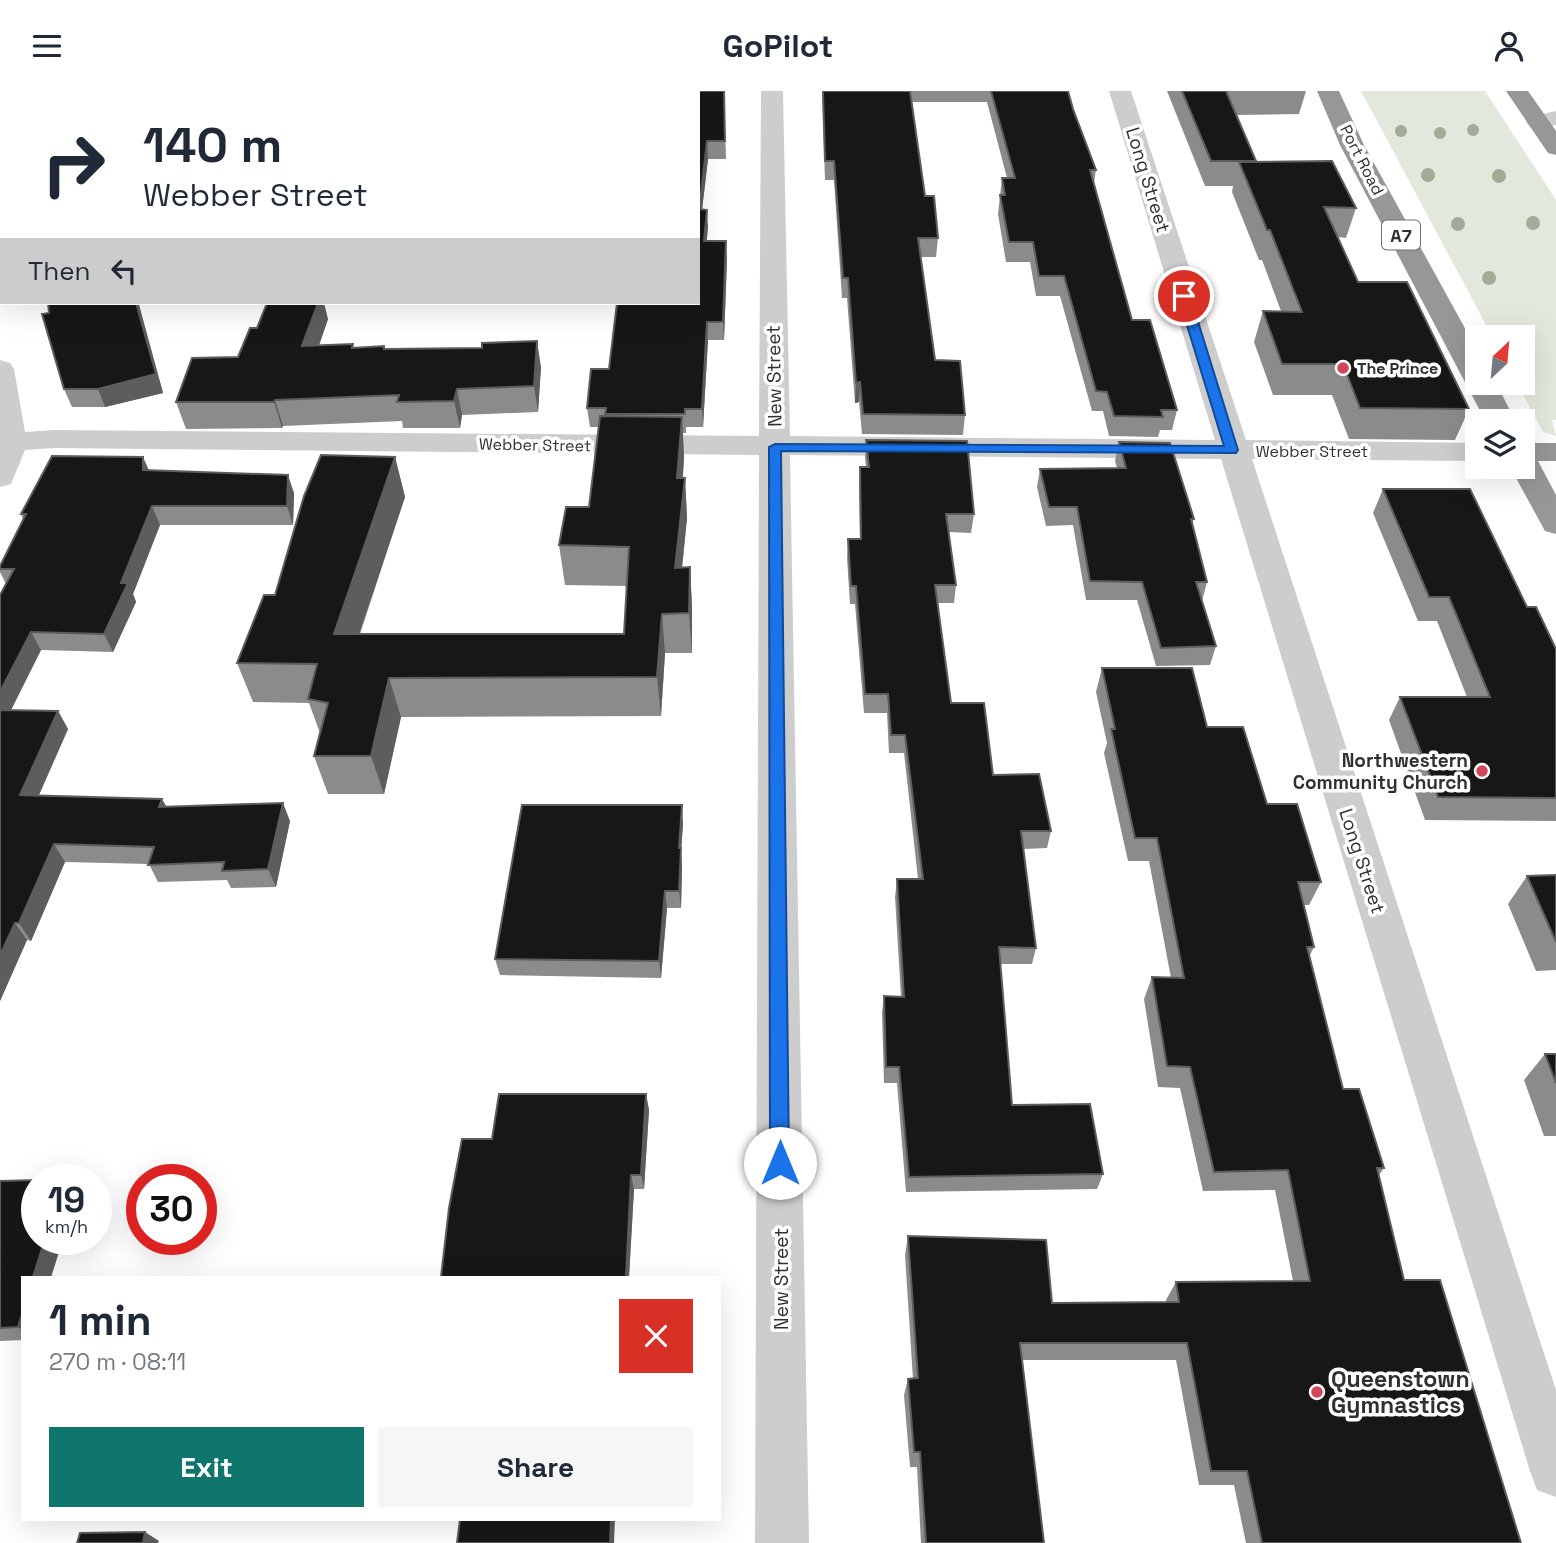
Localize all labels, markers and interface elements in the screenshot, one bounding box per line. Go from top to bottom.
text: GoPilot [723,26,833,66]
icon: menu [28,27,66,65]
icon: person [1490,27,1528,65]
text: 140 m [143,114,282,176]
icon: right [28,119,119,210]
street label: Port Road [1335,121,1389,199]
street label: Long Street [1120,124,1176,236]
text: Webber Street [143,175,368,215]
road number: A7 [1382,221,1420,250]
icon: left [105,252,143,290]
text: Then [28,254,91,288]
pin [1154,266,1214,326]
icon: arrive [1165,277,1203,315]
street label: New Street [761,325,787,427]
north arrow [1465,325,1535,395]
map controls [1465,325,1535,479]
place label: The Prince [1357,358,1438,379]
marker: The Prince [1335,360,1351,376]
button: layers [1465,409,1535,479]
street label: Webber Street [479,434,591,456]
street label: Webber Street [1256,441,1368,462]
place label: Northwestern Community Church [1293,748,1468,795]
marker: Northwestern Community Church [1474,763,1490,779]
street label: Long Street [1333,805,1391,917]
position arrow [743,1126,817,1200]
speed limit sign: 30 [126,1164,217,1255]
text: 19 [48,1178,85,1222]
text: km/h [45,1215,88,1238]
street label: New Street [769,1228,794,1330]
text: 1 min [49,1294,152,1347]
button: close [619,1299,693,1373]
text: 270 m · 08:11 [49,1347,186,1377]
place label: Queenstown Gymnastics [1331,1364,1470,1420]
marker: Queenstown Gymnastics [1309,1384,1325,1400]
button: Exit [49,1427,364,1507]
button: Share [378,1427,693,1507]

